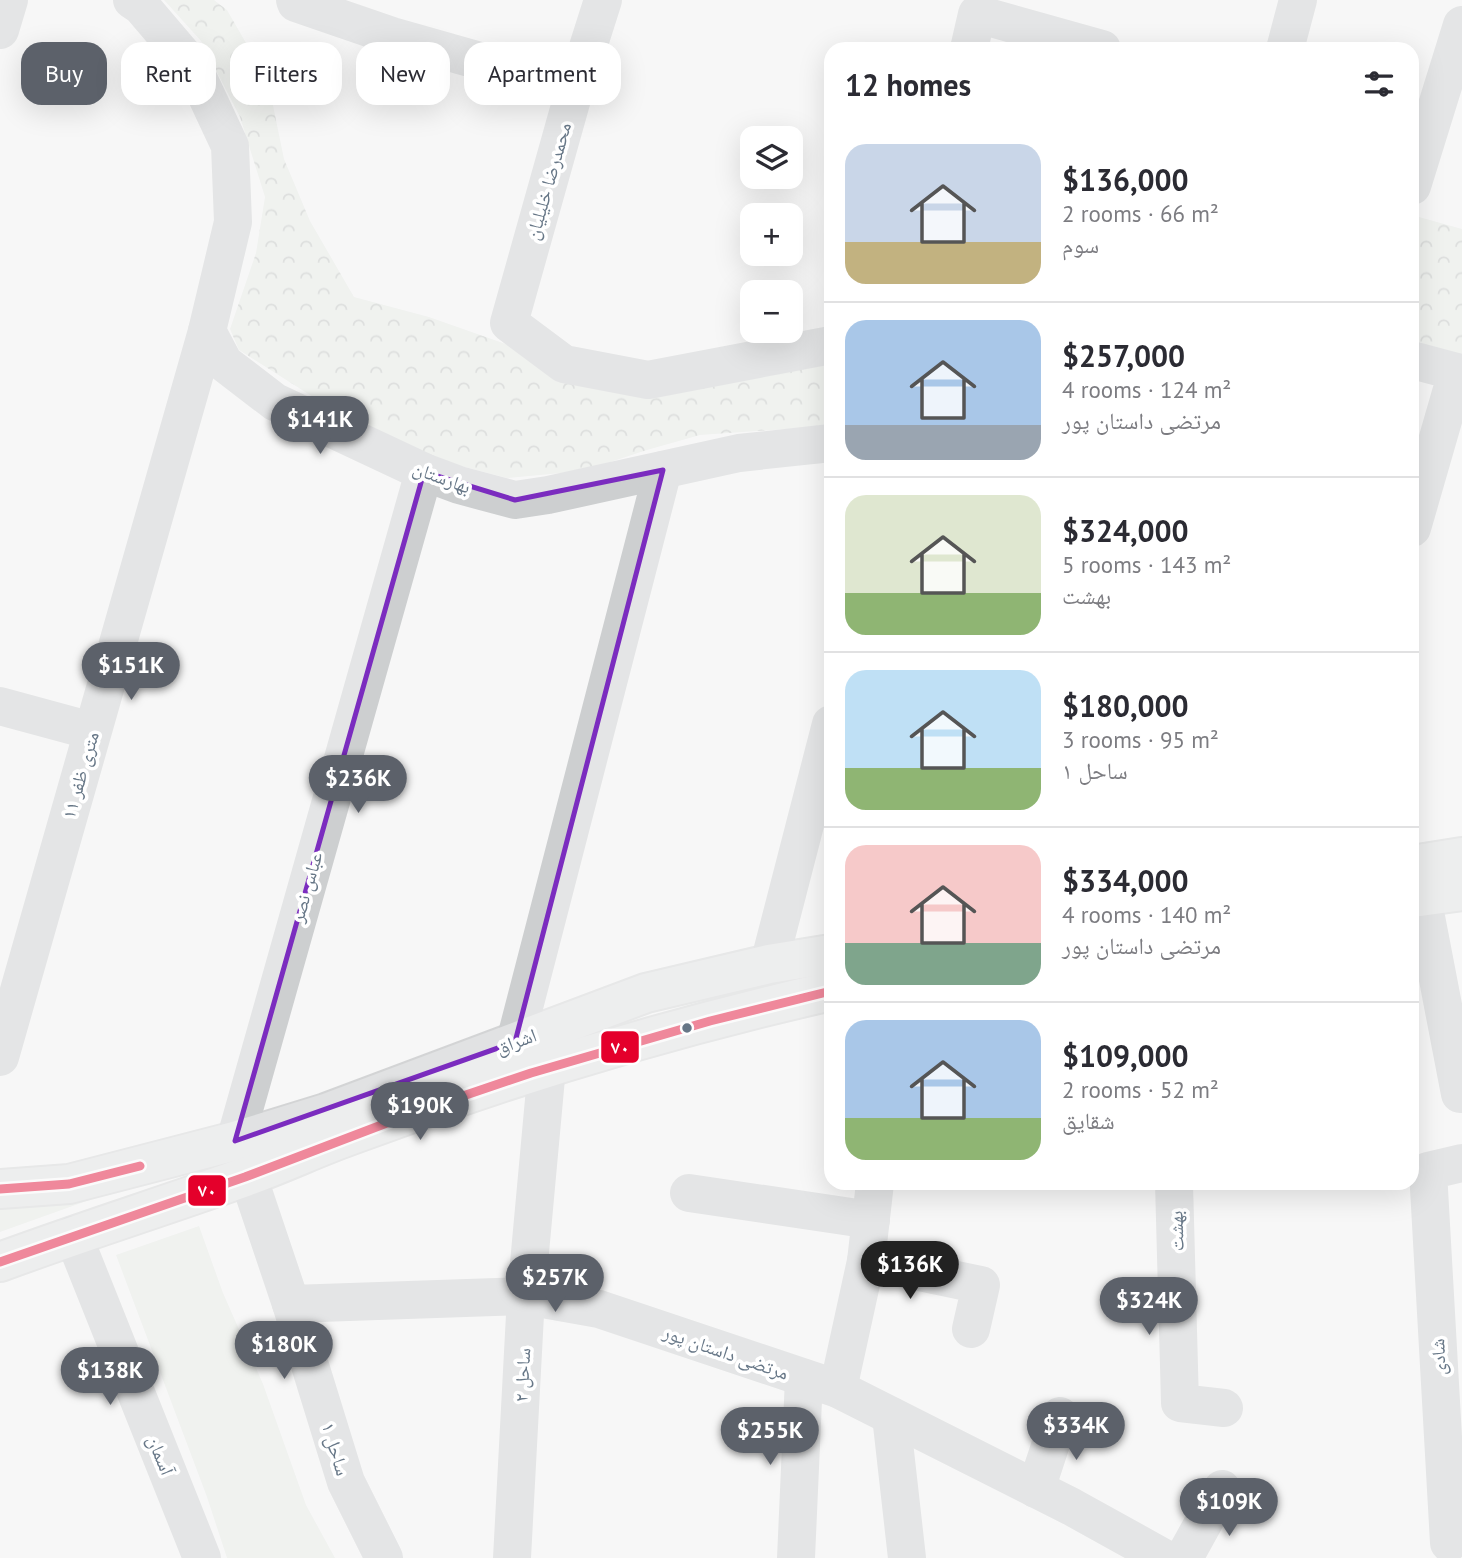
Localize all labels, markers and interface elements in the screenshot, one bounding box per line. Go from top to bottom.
chip: Buy [21,42,107,105]
chip: Rent [121,42,216,105]
chip: Filters [230,42,342,105]
chip: New [356,42,450,105]
chip: Apartment [464,42,621,105]
text: 12 homes [845,65,971,104]
icon: filters [1360,65,1398,103]
street label: محمدرضا خلیلیان [520,119,576,243]
map controls [740,126,803,343]
button: layers [740,126,803,189]
text: $136,000 [1062,160,1189,199]
icon: home [901,172,985,256]
text: 2 rooms · 66 m² [1062,199,1219,228]
button: + [740,203,803,266]
text: سوم [1062,230,1099,259]
button: − [740,280,803,343]
text: $257,000 [1062,336,1185,375]
icon: home [901,348,985,432]
text: 4 rooms · 124 m² [1062,375,1231,404]
pin: $141K [271,396,369,456]
text: $141K [287,404,353,433]
text: مرتضی داستان پور [1062,406,1221,435]
street label: بهارستان [410,455,474,499]
text: $324,000 [1062,511,1189,550]
icon: home [901,523,985,607]
text: 5 rooms · 143 m² [1062,550,1231,579]
text: بهشت [1062,581,1111,610]
pin: $151K [82,642,180,702]
text: $151K [98,650,164,679]
text: $180,000 [1062,686,1189,725]
icon: home [901,698,985,782]
text: 3 rooms · 95 m² [1062,725,1219,754]
street label: ۱۱ متری ظفر [56,729,104,821]
pin: $236K [309,756,407,815]
text: ساحل ۱ [1062,756,1128,785]
text: $236K [325,763,391,792]
street label: عباس نصر [284,849,328,926]
text: $334,000 [1062,861,1189,900]
icon: home [901,873,985,957]
text: 4 rooms · 140 m² [1062,900,1231,929]
text: مرتضی داستان پور [1062,931,1221,960]
unlabelled marker [680,1021,694,1035]
street label: اشراق [492,1023,540,1059]
line badge: ۷۰ [600,1030,640,1064]
text: ۷۰ [611,1035,629,1059]
text: $109,000 [1062,1036,1189,1075]
icon: home [901,1048,985,1132]
text: 2 rooms · 52 m² [1062,1075,1219,1104]
pin: $190K [371,1082,469,1142]
text: $190K [387,1090,453,1119]
text: شقایق [1062,1106,1115,1135]
line badge: ۷۰ [187,1174,227,1207]
text: ۷۰ [198,1178,216,1202]
street label: بهشت [1163,1210,1189,1252]
pin: $136K [861,1242,959,1301]
text: $136K [877,1249,943,1278]
pin: $257K [506,1254,604,1314]
text: $257K [522,1262,588,1291]
pin: $324K [1100,1278,1198,1337]
text: $324K [1116,1285,1182,1314]
street label: مرتضی داستان پور [659,1319,792,1385]
pin: $180K [235,1322,333,1381]
text: $180K [251,1329,317,1358]
street label: شادی [1425,1338,1451,1376]
street label: ساحل ۲ [509,1347,535,1403]
pin: $138K [61,1348,159,1407]
text: $138K [77,1355,143,1384]
pin: $334K [1027,1402,1125,1462]
pin: $255K [721,1408,819,1467]
text: $334K [1043,1410,1109,1439]
text: $255K [737,1415,803,1444]
street label: ساحل ۱ [317,1420,355,1478]
street label: آسمان [142,1432,180,1480]
pin: $109K [1180,1478,1278,1538]
text: $109K [1196,1486,1262,1515]

